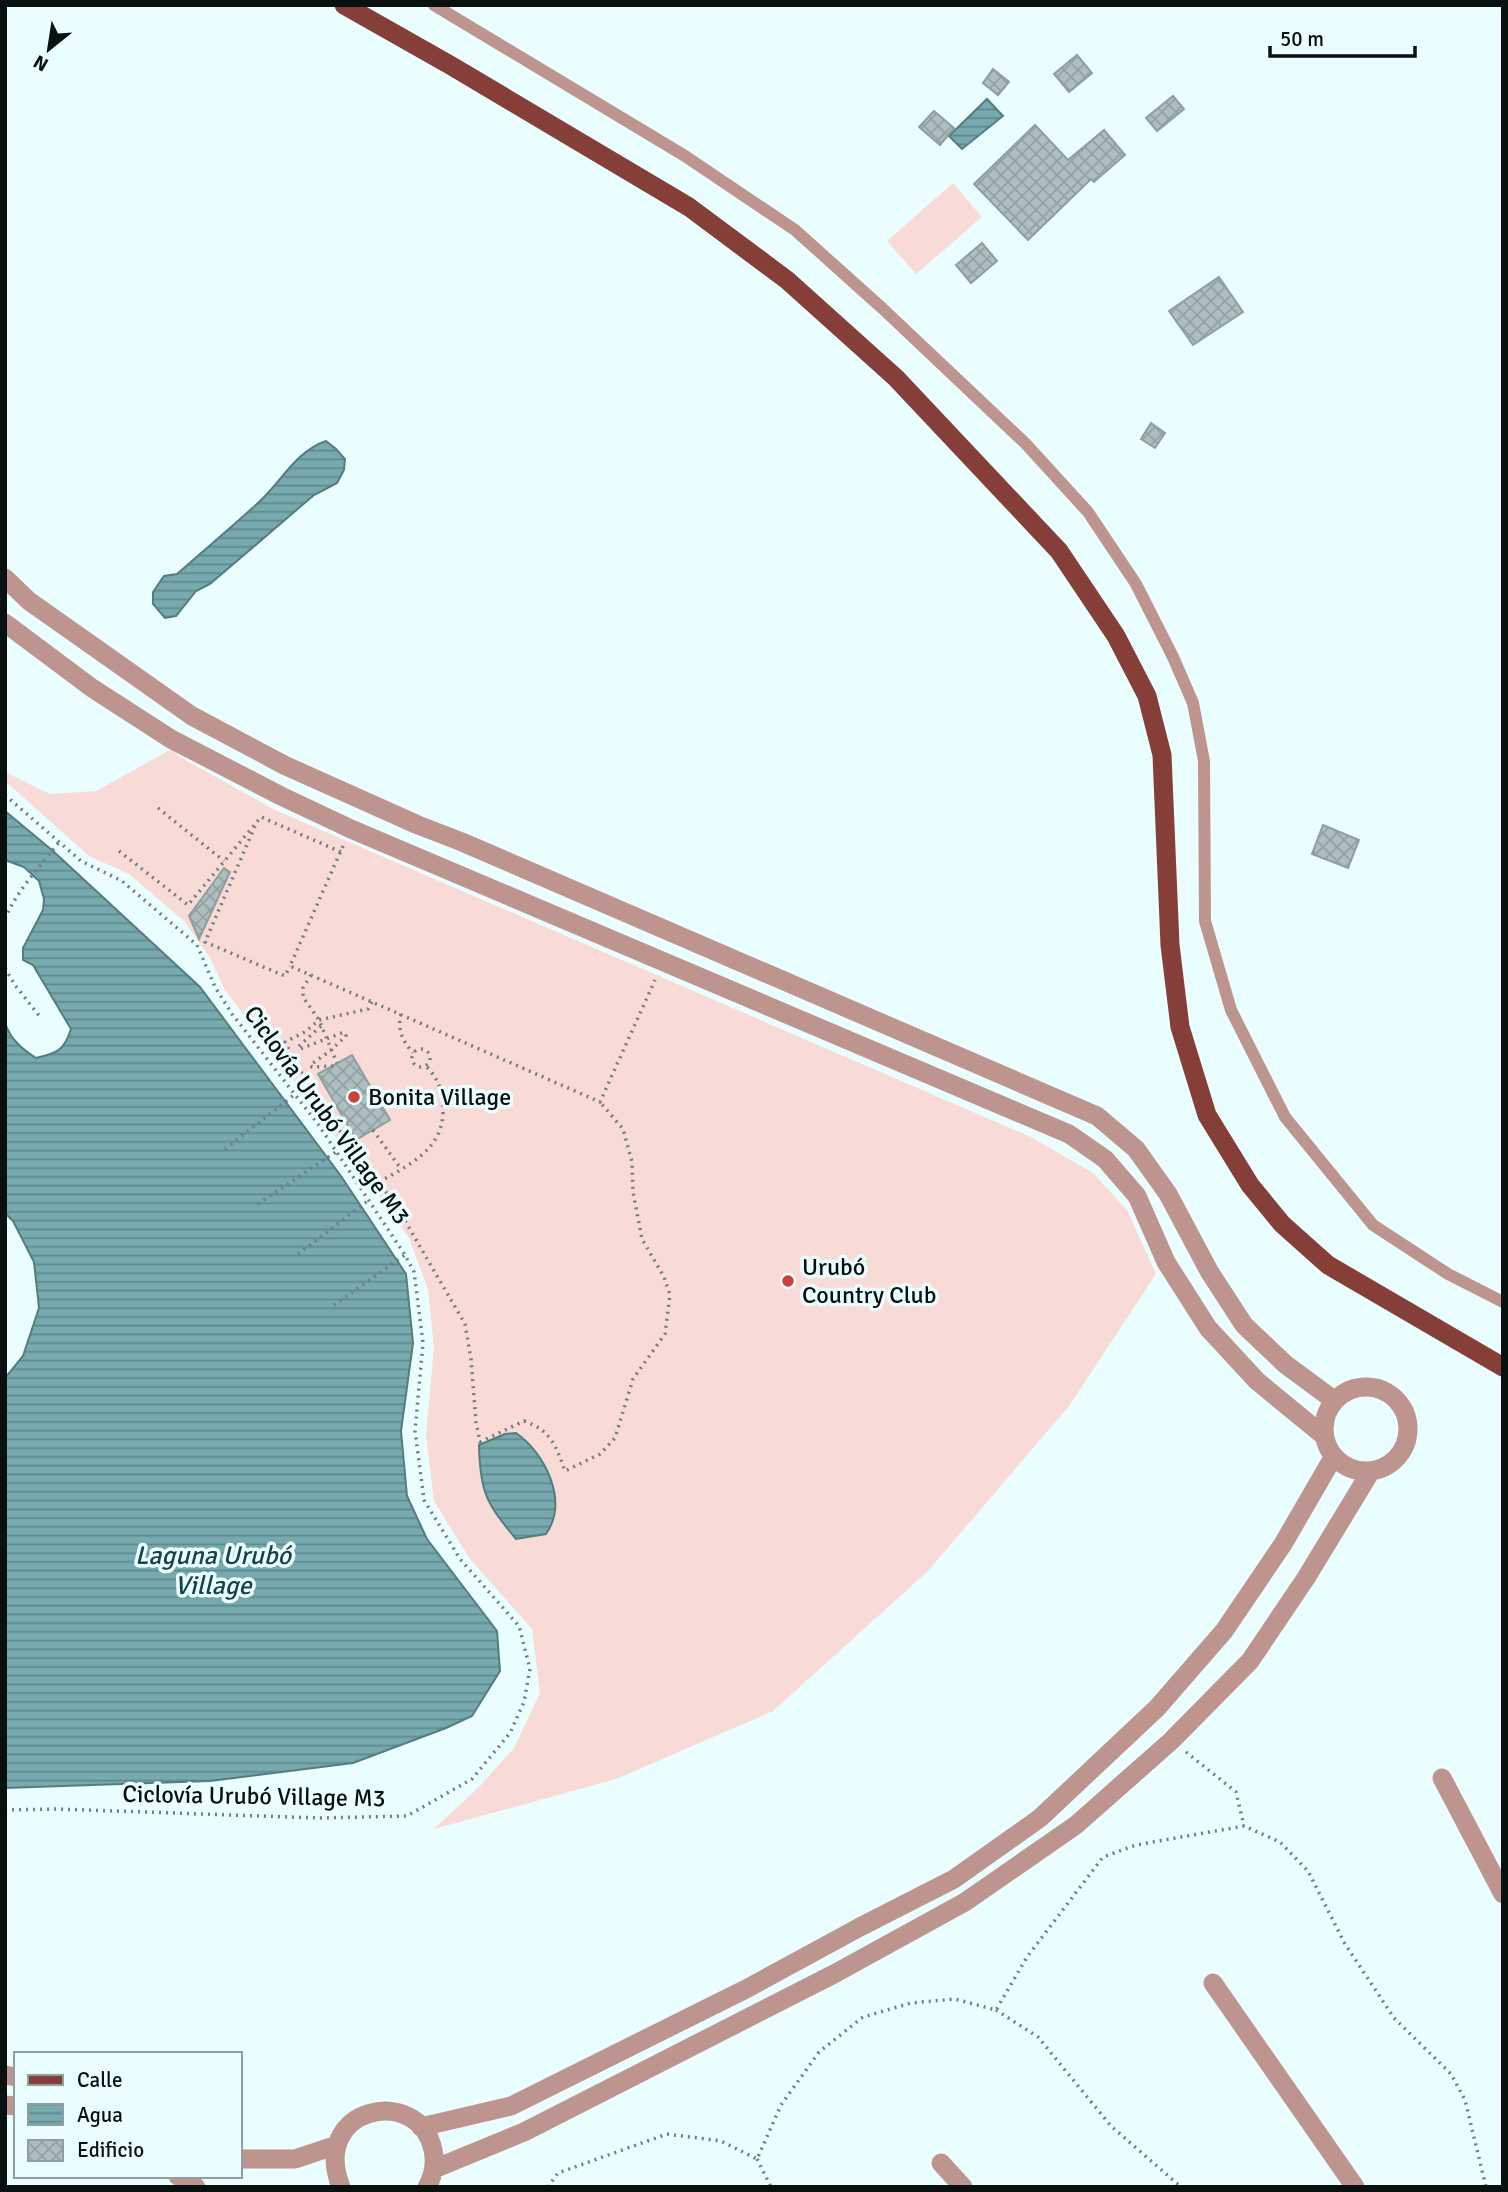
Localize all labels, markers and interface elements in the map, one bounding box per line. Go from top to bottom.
north arrow [14,14,84,84]
scale bar [1270,14,1415,58]
text: 50 m [1280,26,1324,52]
text: N [29,49,53,77]
street label: Ciclovía Urubó Village M3 [237,1000,417,1230]
place label: Bonita Village [368,1082,511,1112]
marker: Bonita Village [346,1089,362,1105]
place label: Urubó Country Club [802,1252,936,1310]
marker: Urubó Country Club [780,1273,796,1289]
water label: Laguna Urubó Village [135,1540,292,1602]
street label: Ciclovía Urubó Village M3 [122,1779,386,1813]
legend [14,2052,242,2178]
text: Calle [77,2067,123,2093]
text: Agua [77,2102,123,2128]
text: Edificio [77,2137,144,2163]

